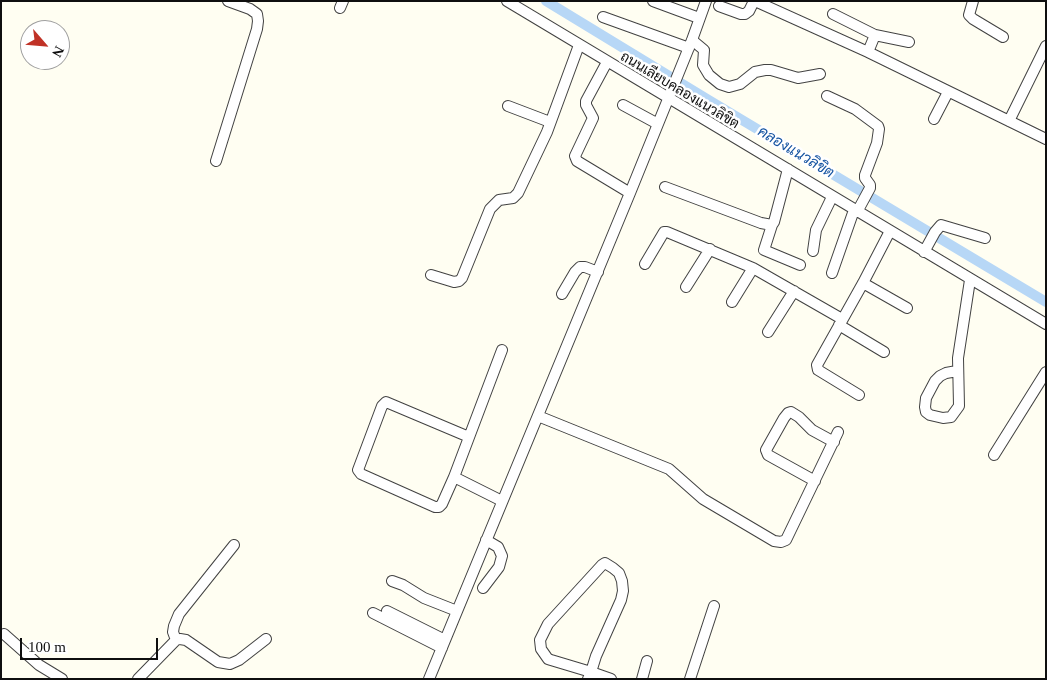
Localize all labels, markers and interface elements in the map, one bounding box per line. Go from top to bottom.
north arrow [20,20,70,70]
text: N [49,44,67,59]
street label: ถนนเลียบคลองแนวลิขิต [618,48,742,132]
water label: คลองแนวลิขิต [755,122,837,182]
scale bar [22,628,160,660]
text: 100 m [28,639,66,655]

